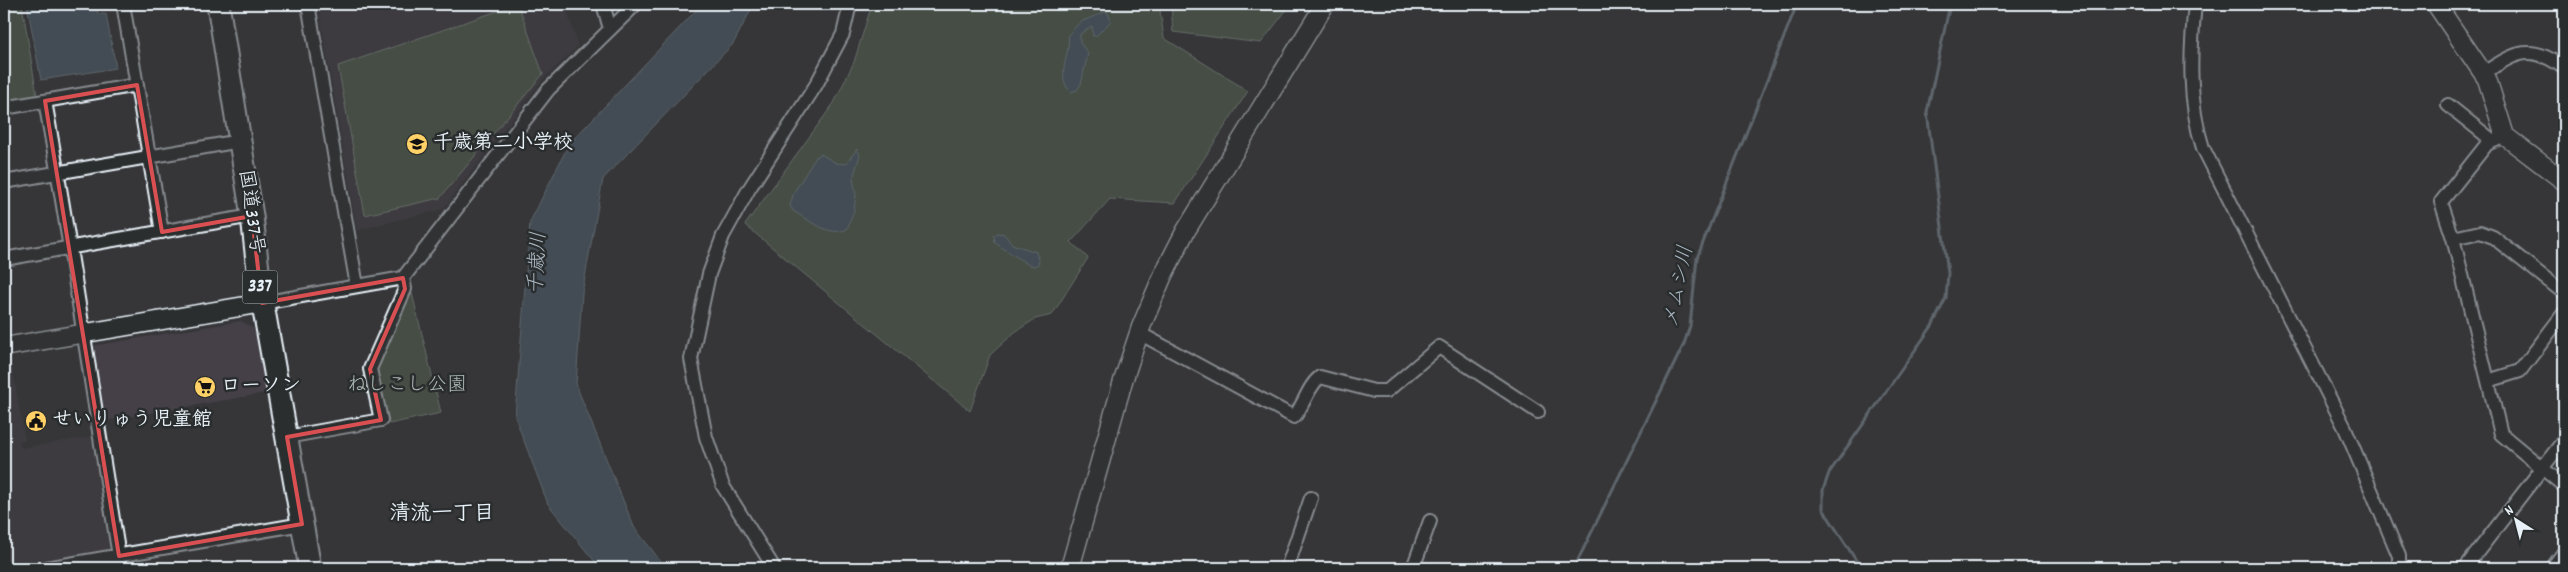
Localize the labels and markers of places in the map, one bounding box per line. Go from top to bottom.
place label: 千歳第二小学校 [433,130,573,158]
school or university icon: 千歳第二小学校 [405,132,429,156]
place label: ローソン [221,373,301,401]
supermarket icon: ローソン [193,375,217,399]
place label: せいりゅう児童館 [52,407,212,435]
public building icon: せいりゅう児童館 [24,409,48,433]

